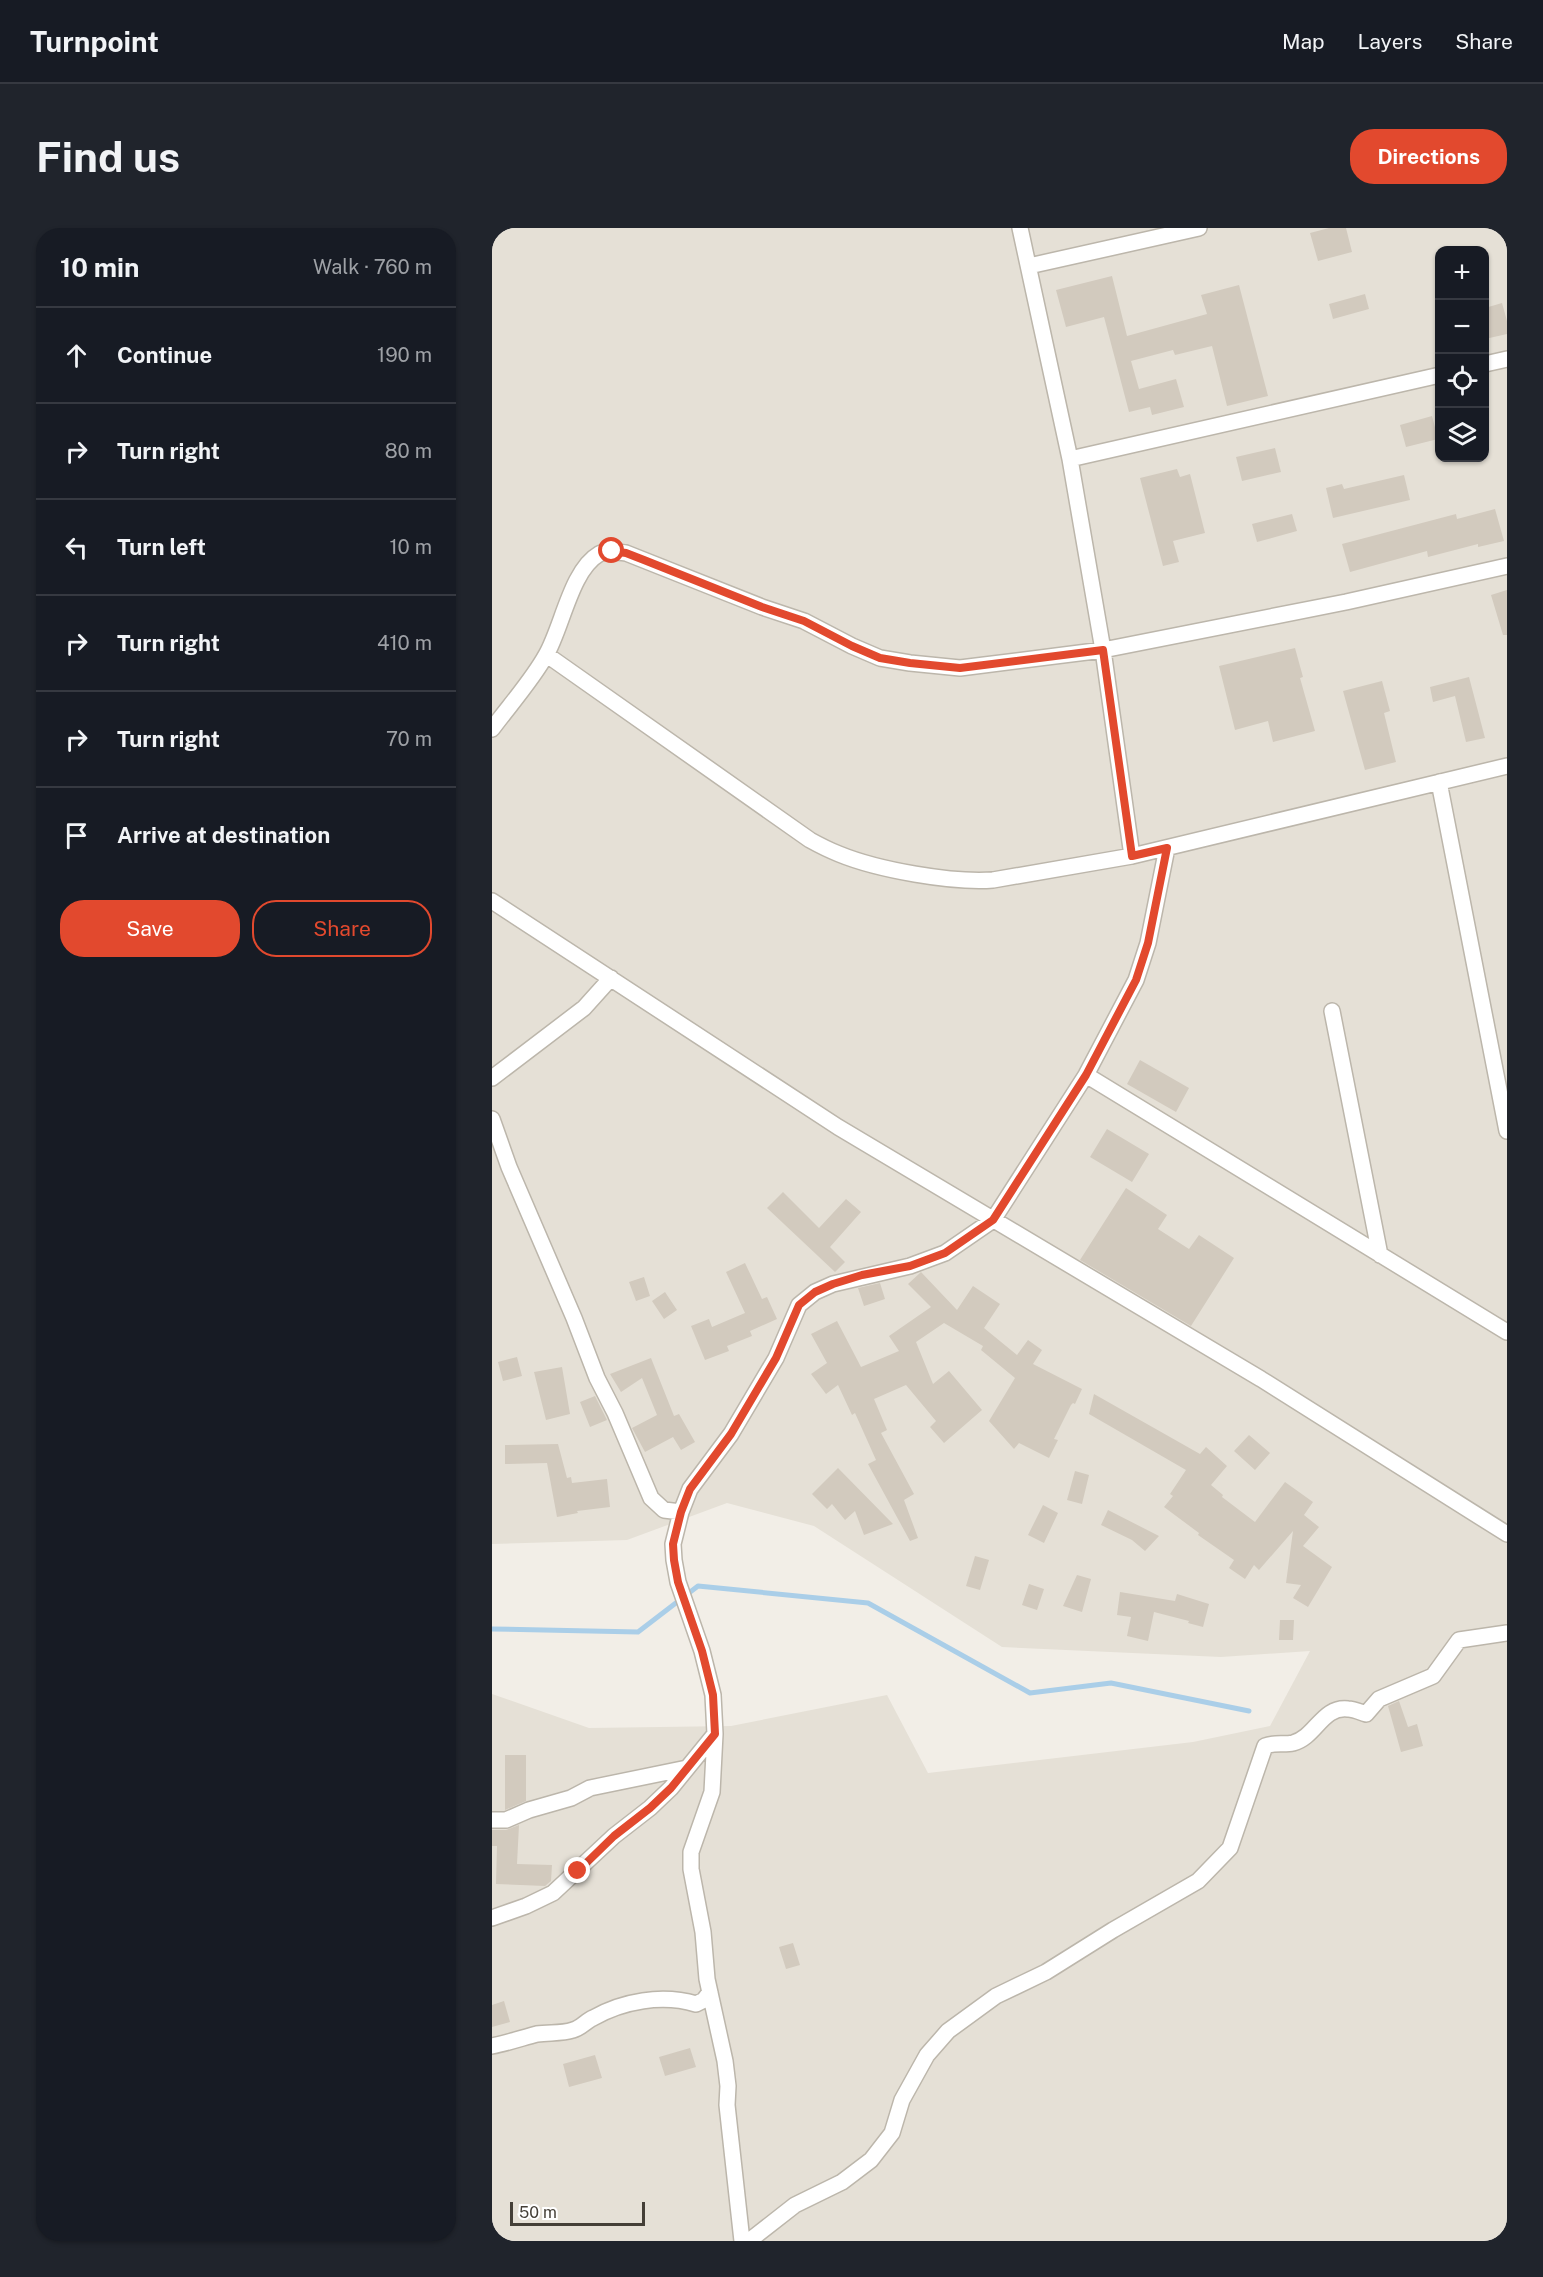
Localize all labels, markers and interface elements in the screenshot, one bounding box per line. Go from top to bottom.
text: Turnpoint [30,25,159,58]
text: Map [1282,29,1325,54]
text: Layers [1358,29,1422,54]
text: Share [1455,29,1513,54]
button: Directions [1350,129,1507,184]
text: Find us [36,132,180,181]
map controls [1435,246,1489,462]
button: + [1435,246,1489,300]
text: 10 min [60,252,139,283]
text: Walk · 760 m [313,255,432,279]
button: − [1435,300,1489,354]
icon: ahead [60,339,93,372]
text: Continue [117,342,212,368]
text: 190 m [377,343,432,367]
button: locate [1435,354,1489,408]
button: layers [1435,408,1489,462]
icon: right [60,435,93,468]
text: Turn right [117,438,220,464]
text: 80 m [385,439,432,463]
icon: left [60,531,93,564]
text: Turn left [117,534,206,560]
text: 10 m [389,535,432,559]
route start [598,537,624,563]
icon: right [60,627,93,660]
text: Turn right [117,630,220,656]
text: 410 m [377,631,432,655]
icon: right [60,723,93,756]
text: Turn right [117,726,220,752]
text: 70 m [386,727,432,751]
icon: arrive [60,819,93,852]
text: Arrive at destination [117,822,330,848]
button: Save [60,900,240,957]
button: Share [252,900,432,957]
route end [564,1857,590,1883]
scale bar [510,2199,645,2226]
text: 50 m [519,2203,557,2222]

